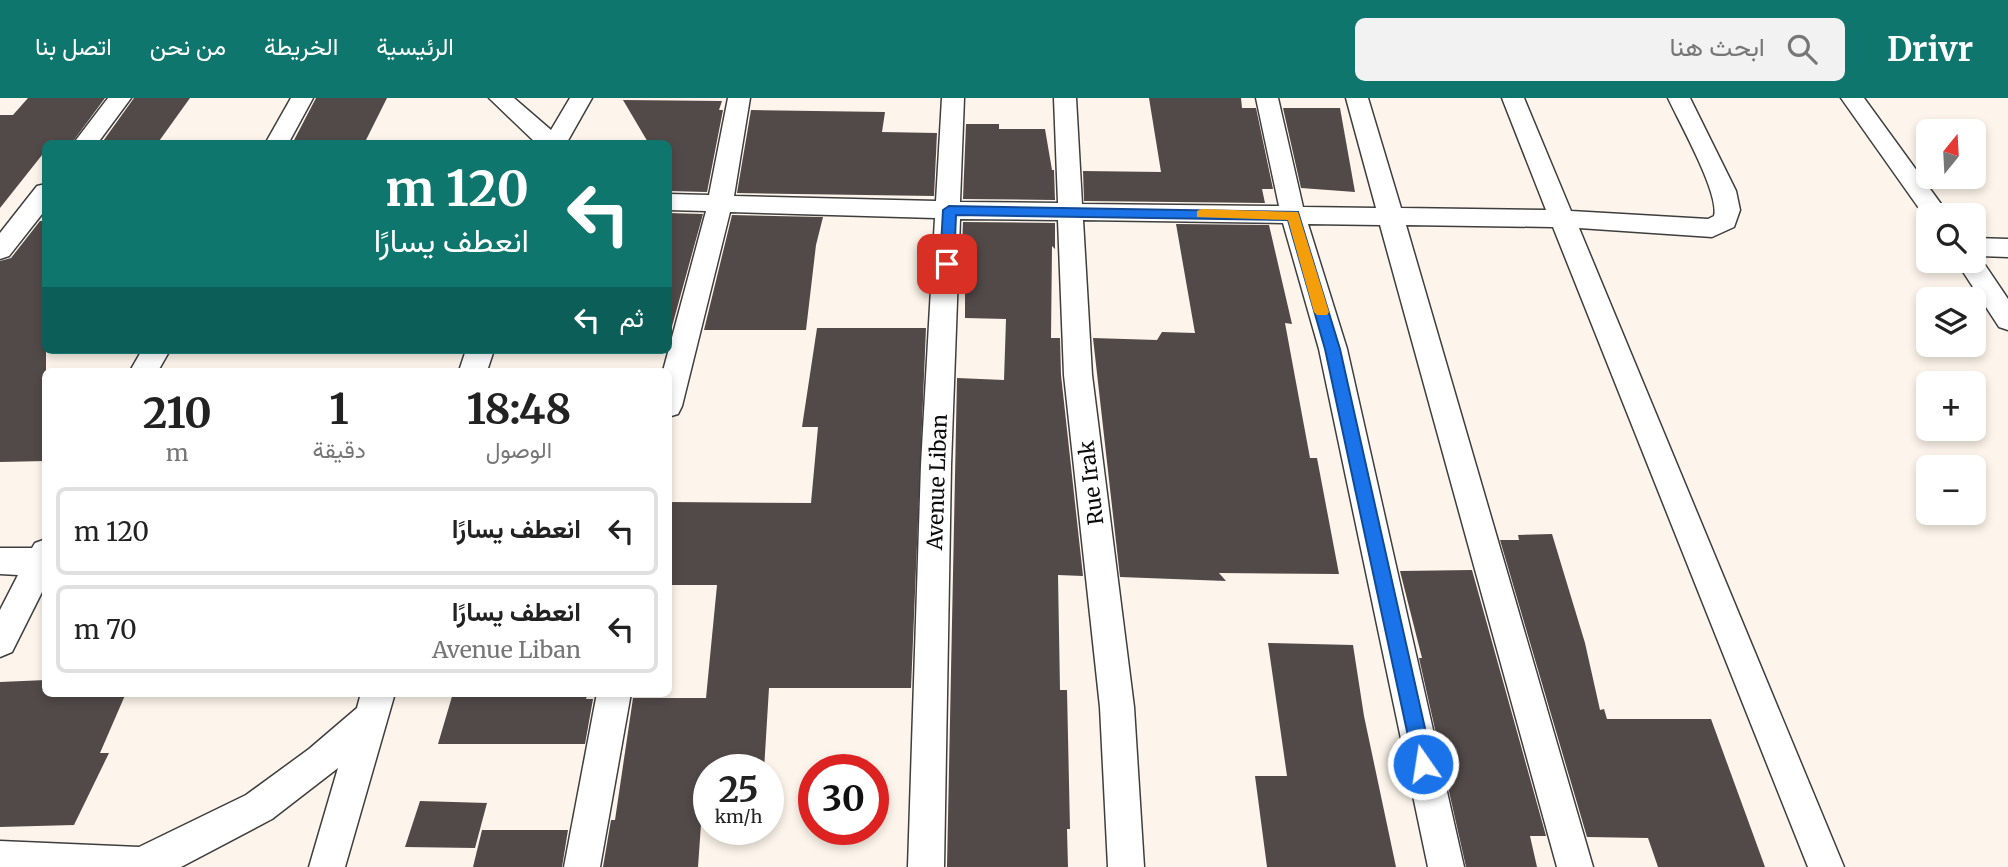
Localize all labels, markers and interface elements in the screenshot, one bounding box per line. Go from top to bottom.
search box [1355,18,1845,81]
text: Drivr [1887,29,1973,70]
text: ابحث هنا [1670,30,1765,63]
icon: search [1783,30,1821,68]
text: اتصل بنا [35,31,112,62]
text: من نحن [150,31,226,62]
text: الخريطة [264,31,338,62]
text: الرئيسية [376,31,454,62]
north arrow [1916,119,1986,189]
map controls [1916,119,1986,525]
text: 120 m [385,158,529,219]
icon: left [553,168,644,259]
button: search [1916,203,1986,273]
text: انعطف يسارًا [374,221,529,261]
pin [917,234,977,294]
icon: arrive [928,245,966,283]
button: layers [1916,287,1986,357]
icon: left [568,301,606,339]
text: ثم [620,301,644,334]
button: + [1916,371,1986,441]
text: 1 [329,383,349,435]
text: 18:48 [466,383,571,435]
text: 210 [143,387,212,439]
street label: Avenue Liban [921,413,953,551]
text: دقيقة [312,435,366,464]
text: الوصول [486,435,552,464]
text: m [166,438,189,467]
street label: Rue Irak [1072,439,1110,527]
button: − [1916,455,1986,525]
text: انعطف يسارًا [452,512,581,545]
icon: left [602,512,640,550]
text: 120 m [74,515,149,548]
text: انعطف يسارًا [452,595,581,628]
icon: left [602,610,640,648]
text: 70 m [74,613,137,646]
text: Avenue Liban [432,635,581,664]
position arrow [1386,727,1460,801]
speed limit sign: 30 [798,754,889,845]
text: 25 [718,768,759,812]
text: km/h [715,805,762,828]

